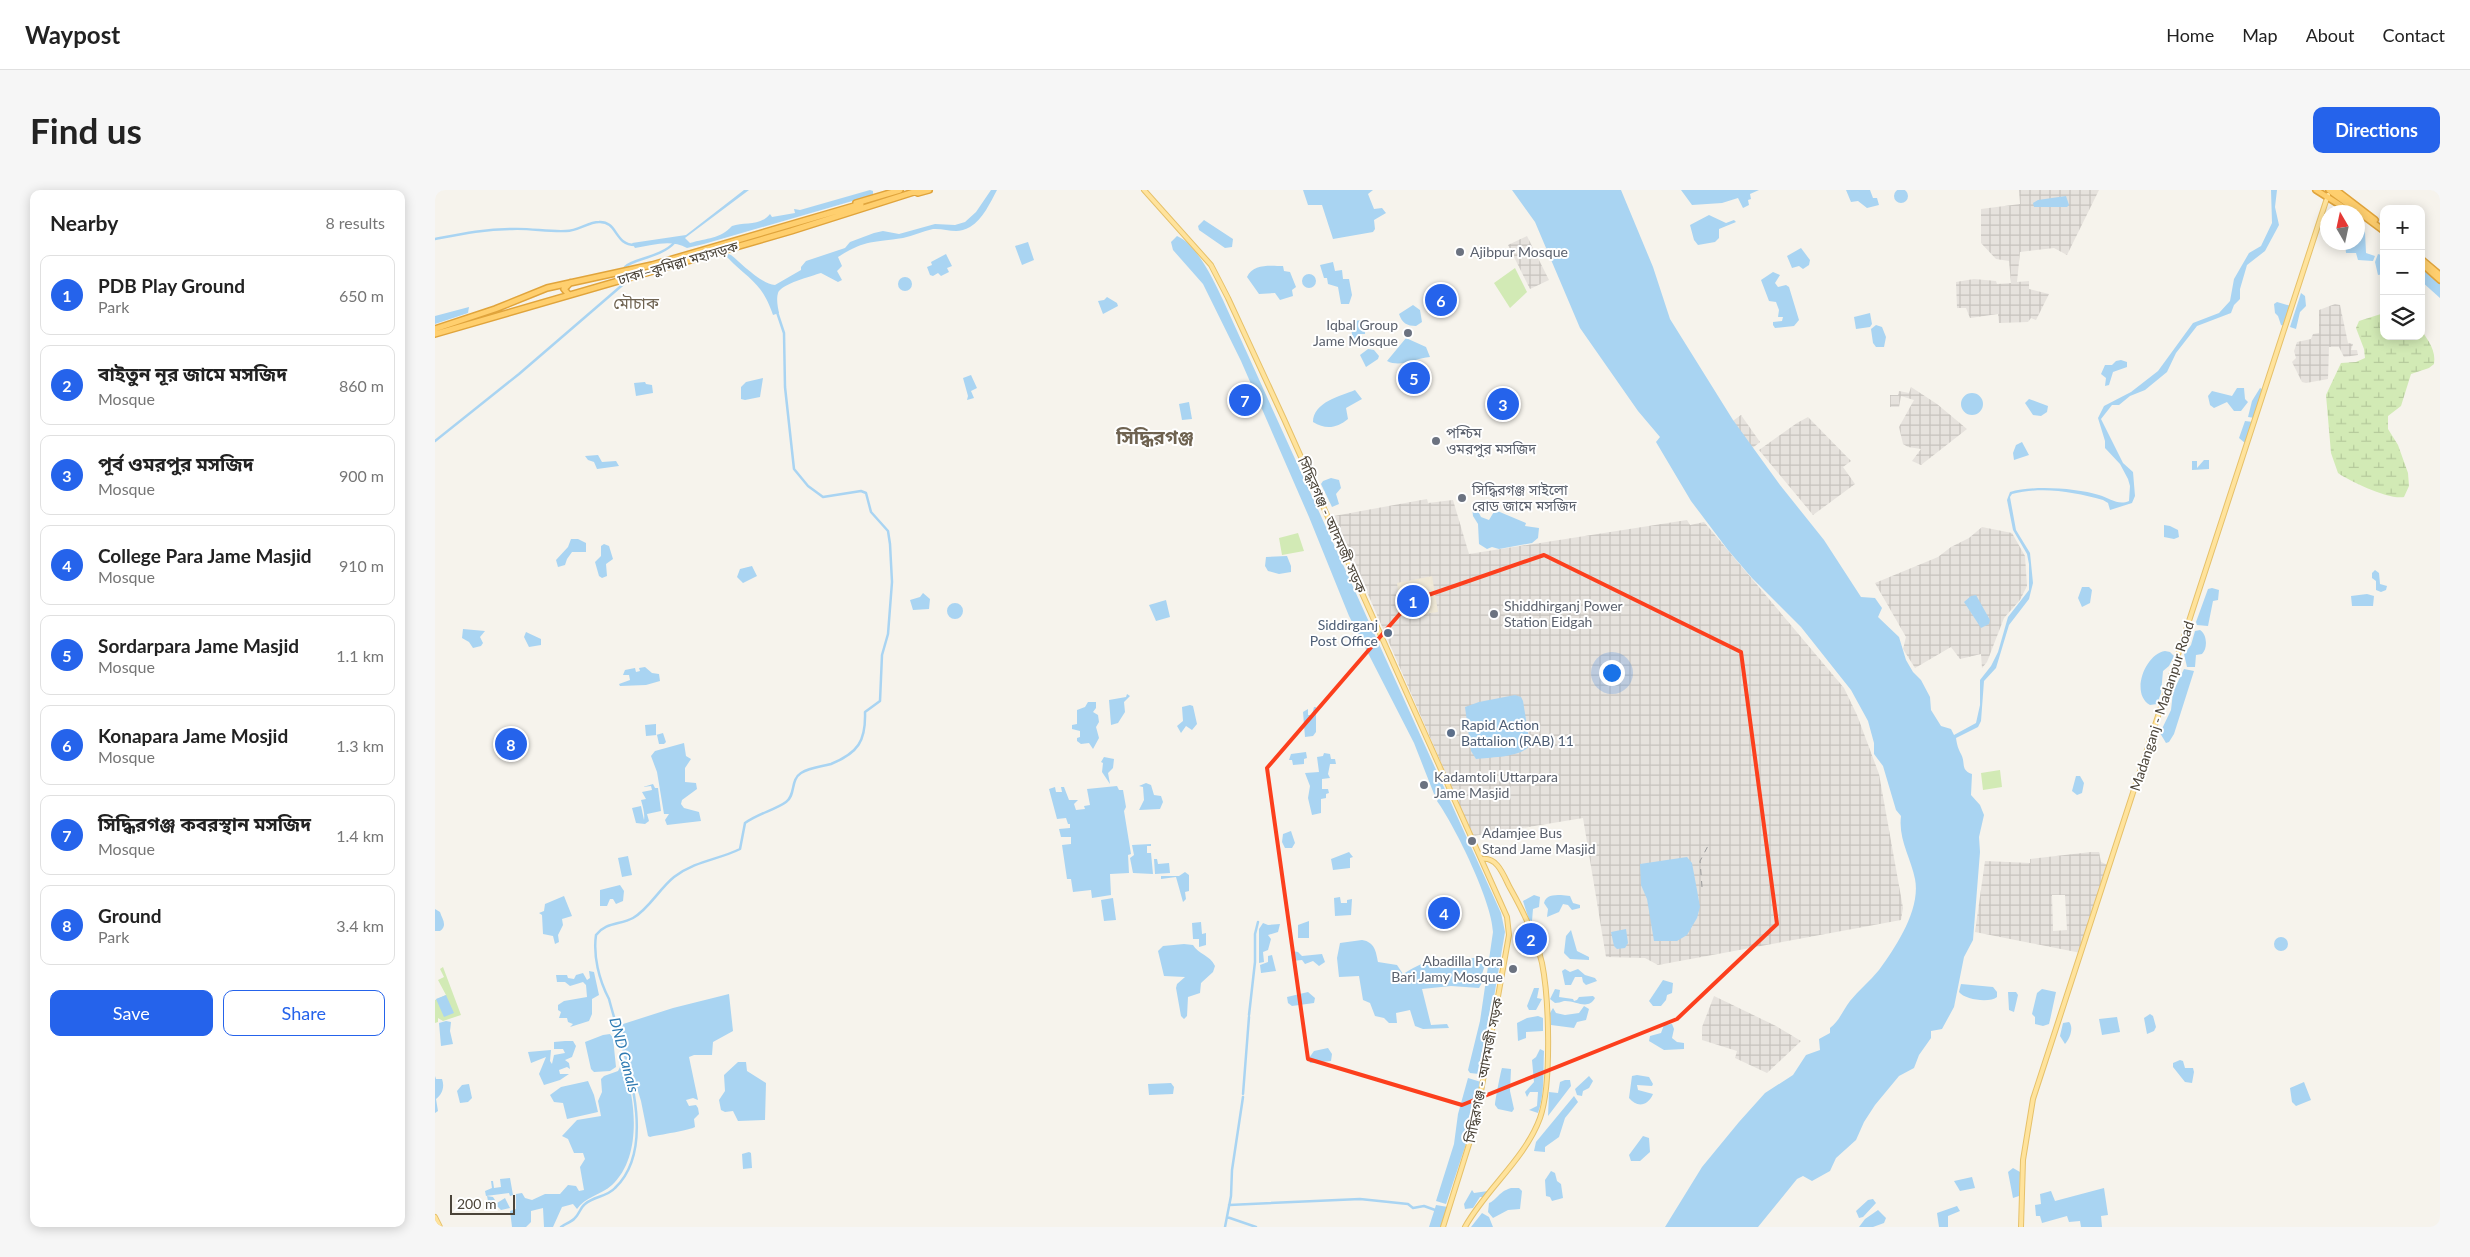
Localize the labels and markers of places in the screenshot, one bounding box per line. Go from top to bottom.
place label: Ajibpur Mosque [1470,243,1568,260]
marker: Ajibpur Mosque [1454,246,1466,258]
pin: 6 [1425,281,1457,319]
place label: Iqbal Group Jame Mosque [1313,316,1398,349]
marker: Iqbal Group Jame Mosque [1402,327,1414,339]
pin: 5 [1398,359,1430,397]
pin: 7 [1229,381,1261,419]
pin: 3 [1487,385,1519,423]
place label: পশ্চিম ওমরপুর মসজিদ [1446,424,1536,458]
marker: পশ্চিম ওমরপুর মসজিদ [1430,435,1442,447]
place label: সিদ্ধিরগঞ্জ সাইলো রোড জামে মসজিদ [1471,481,1577,514]
marker: সিদ্ধিরগঞ্জ সাইলো রোড জামে মসজিদ [1456,492,1468,504]
pin: 1 [1397,582,1429,620]
place label: Shiddhirganj Power Station Eidgah [1504,597,1623,630]
marker: Shiddhirganj Power Station Eidgah [1488,608,1500,620]
place label: Siddirganj Post Office [1310,616,1378,649]
marker: Siddirganj Post Office [1382,627,1394,639]
place label: Rapid Action Battalion (RAB) 11 [1461,716,1574,749]
pin: 8 [495,725,527,763]
marker: Rapid Action Battalion (RAB) 11 [1445,727,1457,739]
place label: Kadamtoli Uttarpara Jame Masjid [1434,768,1558,801]
marker: Kadamtoli Uttarpara Jame Masjid [1418,779,1430,791]
place label: Adamjee Bus Stand Jame Masjid [1482,824,1596,857]
marker: Adamjee Bus Stand Jame Masjid [1466,835,1478,847]
pin: 4 [1428,894,1460,932]
pin: 2 [1515,920,1547,958]
place label: Abadilla Pora Bari Jamy Mosque [1391,952,1503,985]
marker: Abadilla Pora Bari Jamy Mosque [1507,963,1519,975]

